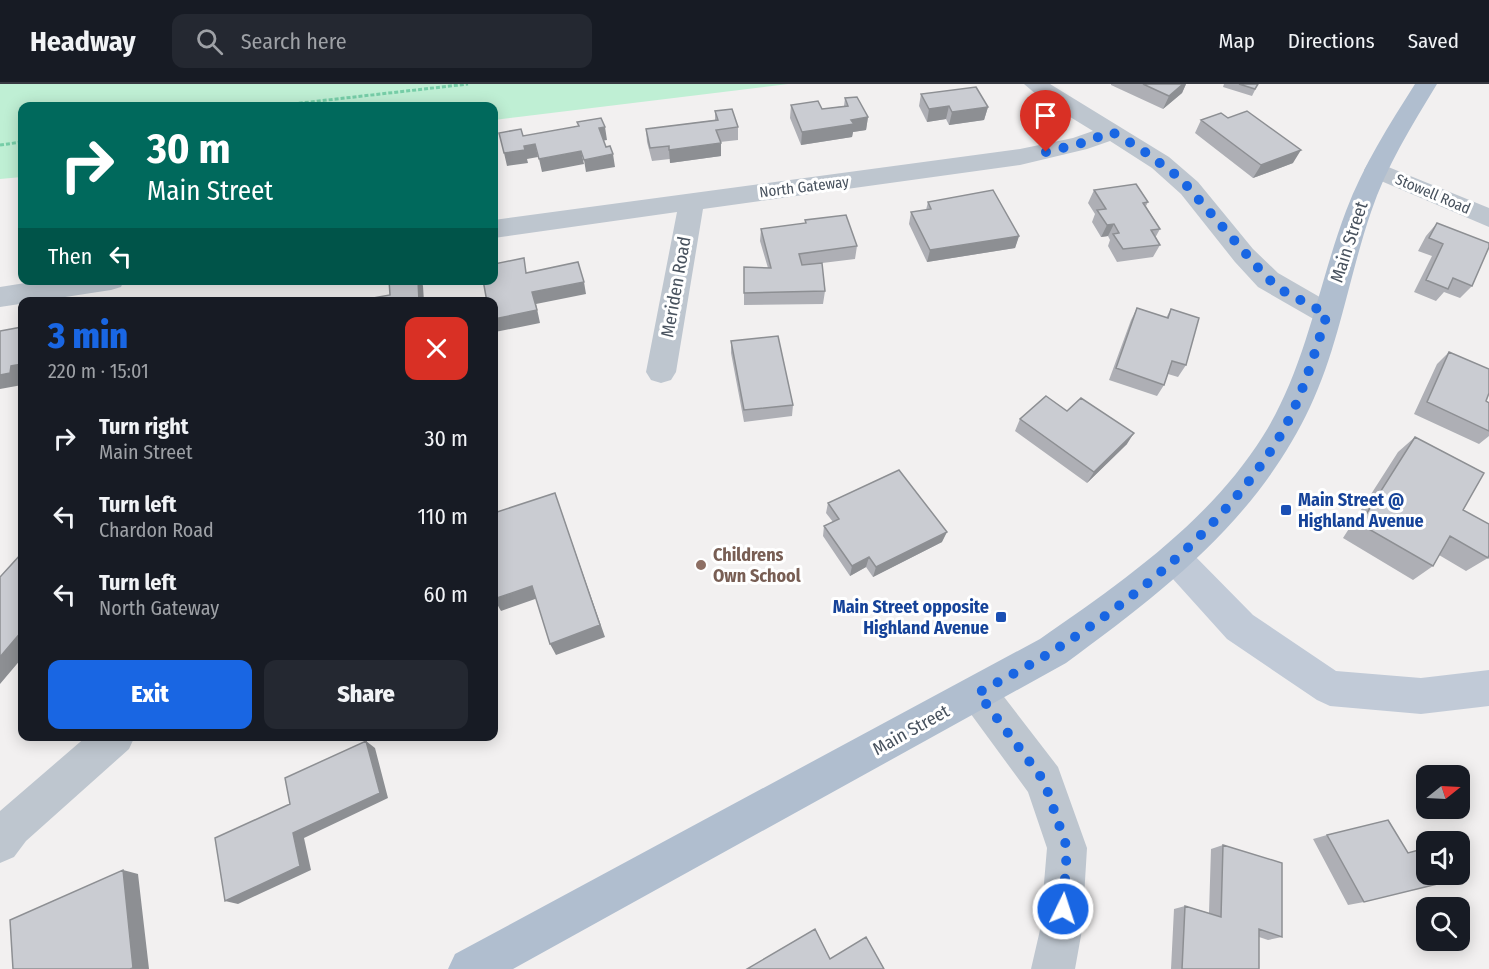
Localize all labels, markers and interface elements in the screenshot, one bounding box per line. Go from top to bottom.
search box [172,14,592,68]
text: Headway [30,25,136,58]
icon: search [193,25,226,58]
text: Search here [241,28,347,55]
text: Map [1218,28,1255,54]
text: Directions [1288,28,1375,54]
text: Saved [1408,28,1459,54]
pin [1020,90,1071,152]
icon: arrive [1029,99,1062,132]
text: 30 m [147,124,231,174]
icon: right [48,126,126,204]
street label: Stowell Road [1393,170,1473,218]
street label: North Gateway [758,173,850,201]
text: Main Street [147,175,273,207]
street label: Main Street [1326,198,1372,285]
street label: Meriden Road [656,235,696,339]
icon: left [104,240,137,273]
text: Then [48,243,92,270]
text: 3 min [48,314,128,358]
button: close [405,317,468,380]
text: 220 m · 15:01 [48,359,149,383]
text: Turn right [99,413,188,440]
icon: right [48,422,81,455]
text: 30 m [425,425,468,452]
text: Main Street [99,440,192,464]
place label: Main Street @ Highland Avenue [1298,489,1424,532]
text: Turn left [99,491,177,518]
icon: left [48,500,81,533]
text: 110 m [418,503,468,530]
marker: Main Street @ Highland Avenue [1279,503,1293,517]
text: Chardon Road [99,518,214,542]
place label: Childrens Own School [713,544,801,587]
marker: Childrens Own School [694,558,708,572]
text: Turn left [99,569,177,596]
icon: left [48,578,81,611]
text: 60 m [424,581,468,608]
text: North Gateway [99,596,219,620]
place label: Main Street opposite Highland Avenue [833,596,989,639]
marker: Main Street opposite Highland Avenue [994,610,1008,624]
button: Exit [48,660,252,729]
button: Share [264,660,468,729]
street label: Main Street [869,700,953,760]
north arrow [1416,765,1470,819]
map controls [1416,765,1470,951]
button: sound [1416,831,1470,885]
position arrow [1031,877,1095,941]
button: search [1416,897,1470,951]

